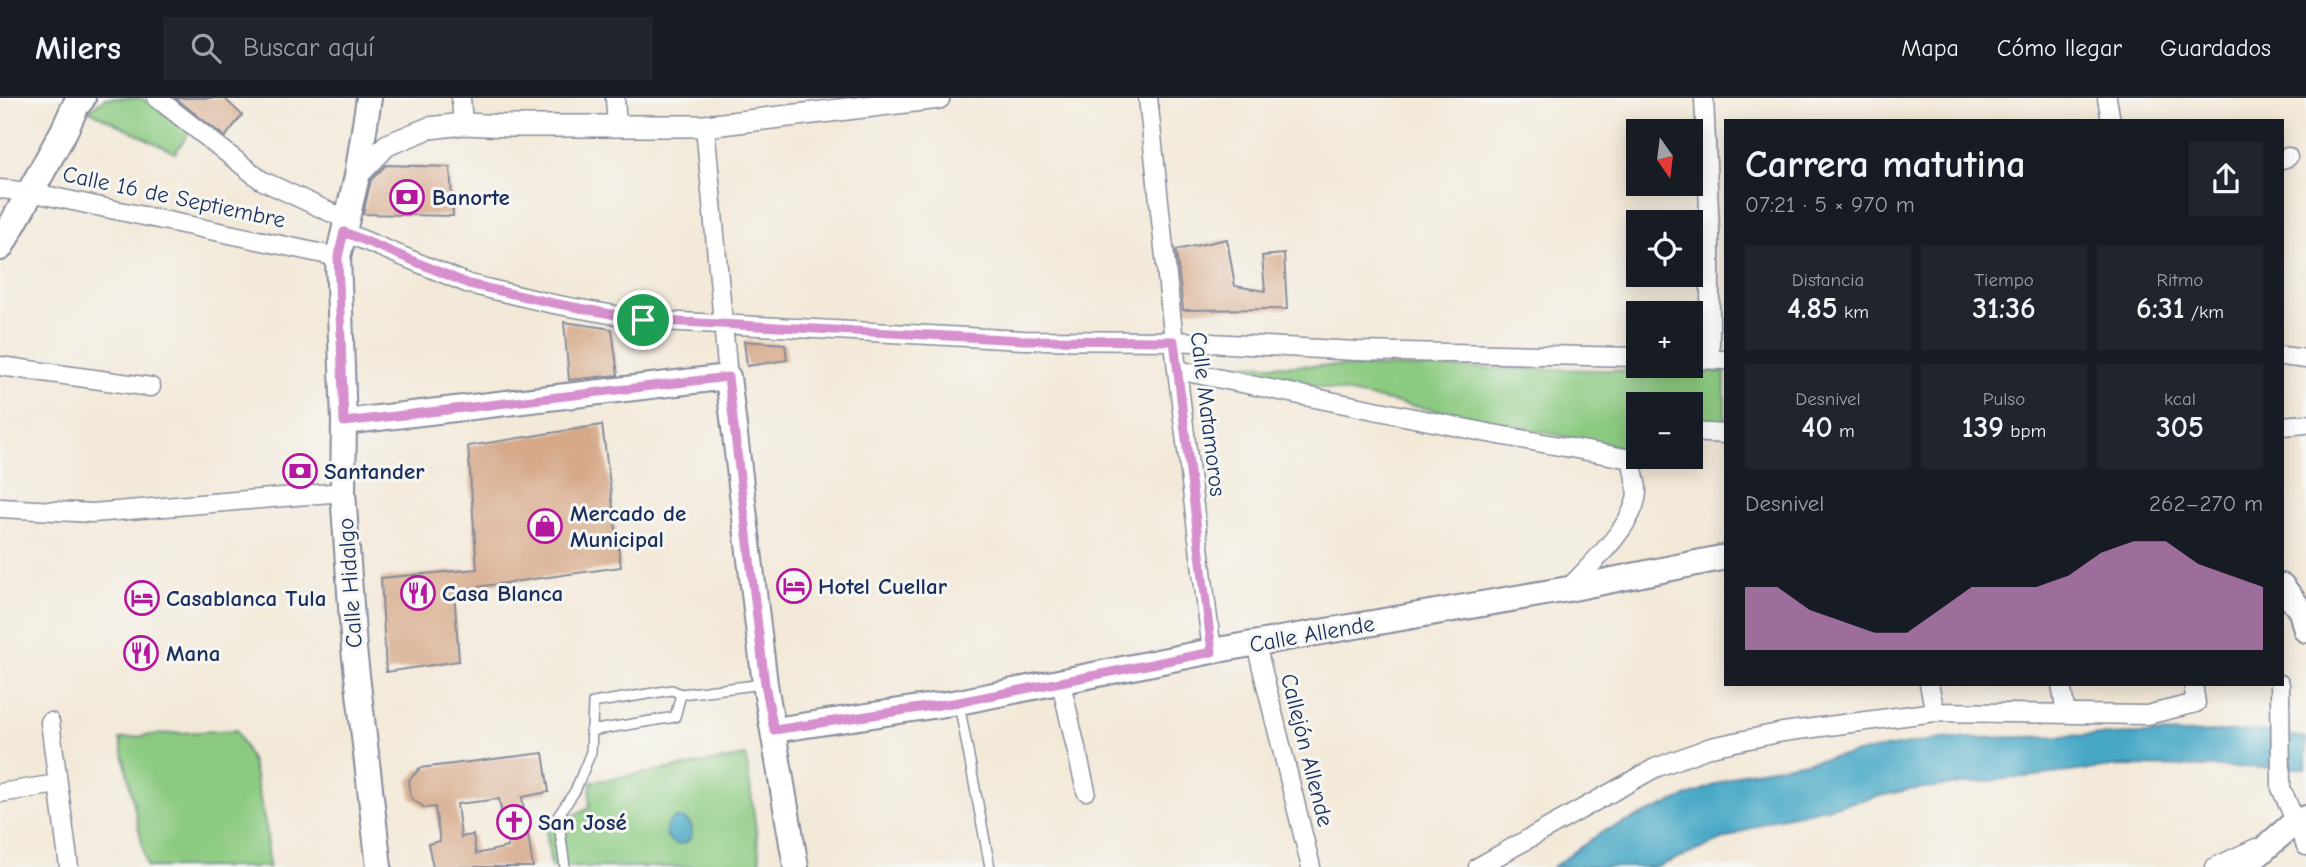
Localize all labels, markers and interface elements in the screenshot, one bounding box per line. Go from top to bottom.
search box [163,17,653,80]
text: Milers [35,29,121,67]
icon: search [187,29,225,67]
text: Buscar aquí [243,33,374,63]
text: Mapa [1901,34,1959,62]
text: Cómo llegar [1997,34,2122,62]
text: Guardados [2160,34,2271,62]
north arrow [1626,119,1703,196]
map controls [1626,119,1703,469]
button: share [2189,142,2263,216]
text: Carrera matutina [1745,143,2026,187]
street label: Calle 16 de Septiembre [60,160,288,234]
bank icon: Banorte [388,178,426,216]
place label: Banorte [432,184,510,211]
text: 07:21 · 5 × 970 m [1745,191,1915,218]
button: locate [1626,210,1703,287]
text: Distancia [1792,269,1864,291]
text: Tiempo [1974,269,2034,291]
text: Ritmo [2157,269,2203,291]
pin [613,290,673,350]
text: 4.85 [1787,291,1838,326]
text: 31:36 [1972,291,2036,326]
text: 6:31 [2136,291,2184,326]
icon: arrive [624,301,662,339]
button: + [1626,301,1703,378]
text: km [1838,301,1869,323]
text: /km [2184,301,2224,323]
street label: Calle Matamoros [1185,330,1231,498]
text: Desnivel [1795,388,1861,410]
text: Pulso [1983,388,2025,410]
text: kcal [2164,388,2196,410]
button: − [1626,392,1703,469]
text: 40 [1801,410,1833,445]
text: 139 [1962,410,2004,445]
text: 305 [2156,410,2204,445]
text: m [1833,420,1855,442]
text: bpm [2004,420,2046,442]
bank icon: Santander [281,452,319,490]
place label: Santander [324,458,425,485]
text: Desnivel [1745,490,1824,517]
text: 262–270 m [2149,490,2263,517]
place label: Mercado de Municipal [570,500,686,553]
shop icon: Mercado de Municipal [526,507,564,545]
street label: Calle Hidalgo [332,517,368,649]
hotel icon: Hotel Cuellar [775,567,813,605]
place label: Hotel Cuellar [818,573,948,600]
restaurant icon: Casa Blanca [399,574,437,612]
hotel icon: Casablanca Tula [123,579,161,617]
place label: Casa Blanca [442,580,563,607]
place label: Casablanca Tula [166,585,326,612]
street label: Calle Allende [1247,610,1377,658]
restaurant icon: Mana [122,634,160,672]
place label: Mana [166,640,220,667]
street label: Callejón Allende [1275,671,1339,829]
church icon: San José [495,803,533,841]
place label: San José [538,809,627,836]

